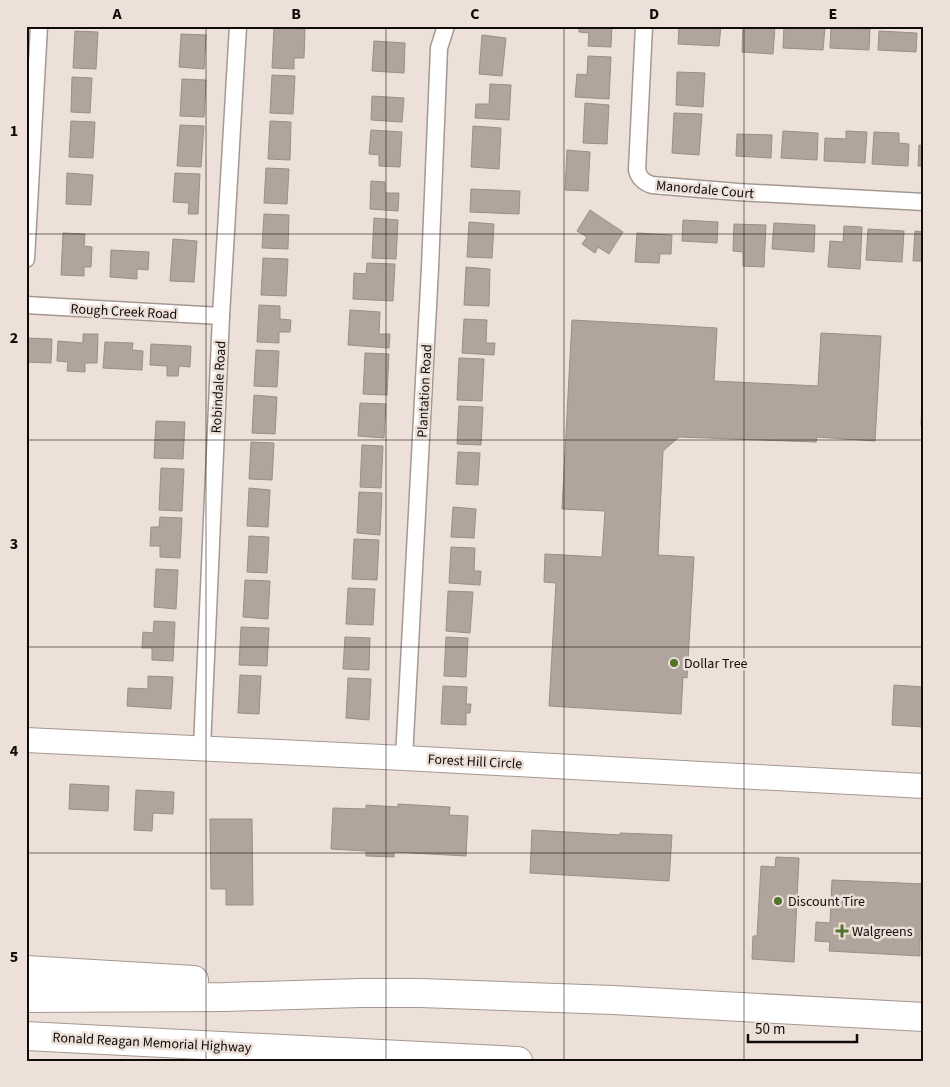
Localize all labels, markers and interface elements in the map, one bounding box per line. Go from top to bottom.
text: A [111,3,122,25]
text: B [291,3,301,25]
text: C [470,3,480,25]
text: D [649,3,659,25]
text: E [829,3,837,25]
text: 1 [10,120,18,142]
street label: Manordale Court [655,176,755,204]
street label: Rough Creek Road [70,299,178,325]
text: 2 [10,327,18,349]
street label: Robindale Road [207,340,231,434]
street label: Plantation Road [413,344,437,438]
text: 3 [10,533,18,555]
place label: Dollar Tree [684,654,748,674]
marker: Dollar Tree [668,657,680,669]
text: 4 [10,740,19,762]
street label: Forest Hill Circle [427,750,523,774]
place label: Discount Tire [788,892,865,912]
marker: Discount Tire [772,895,784,907]
place label: Walgreens [852,922,913,942]
marker: Walgreens [836,925,848,937]
text: 5 [10,946,18,968]
scale bar [748,1012,856,1044]
text: 50 m [755,1019,785,1040]
street label: Ronald Reagan Memorial Highway [52,1028,252,1058]

